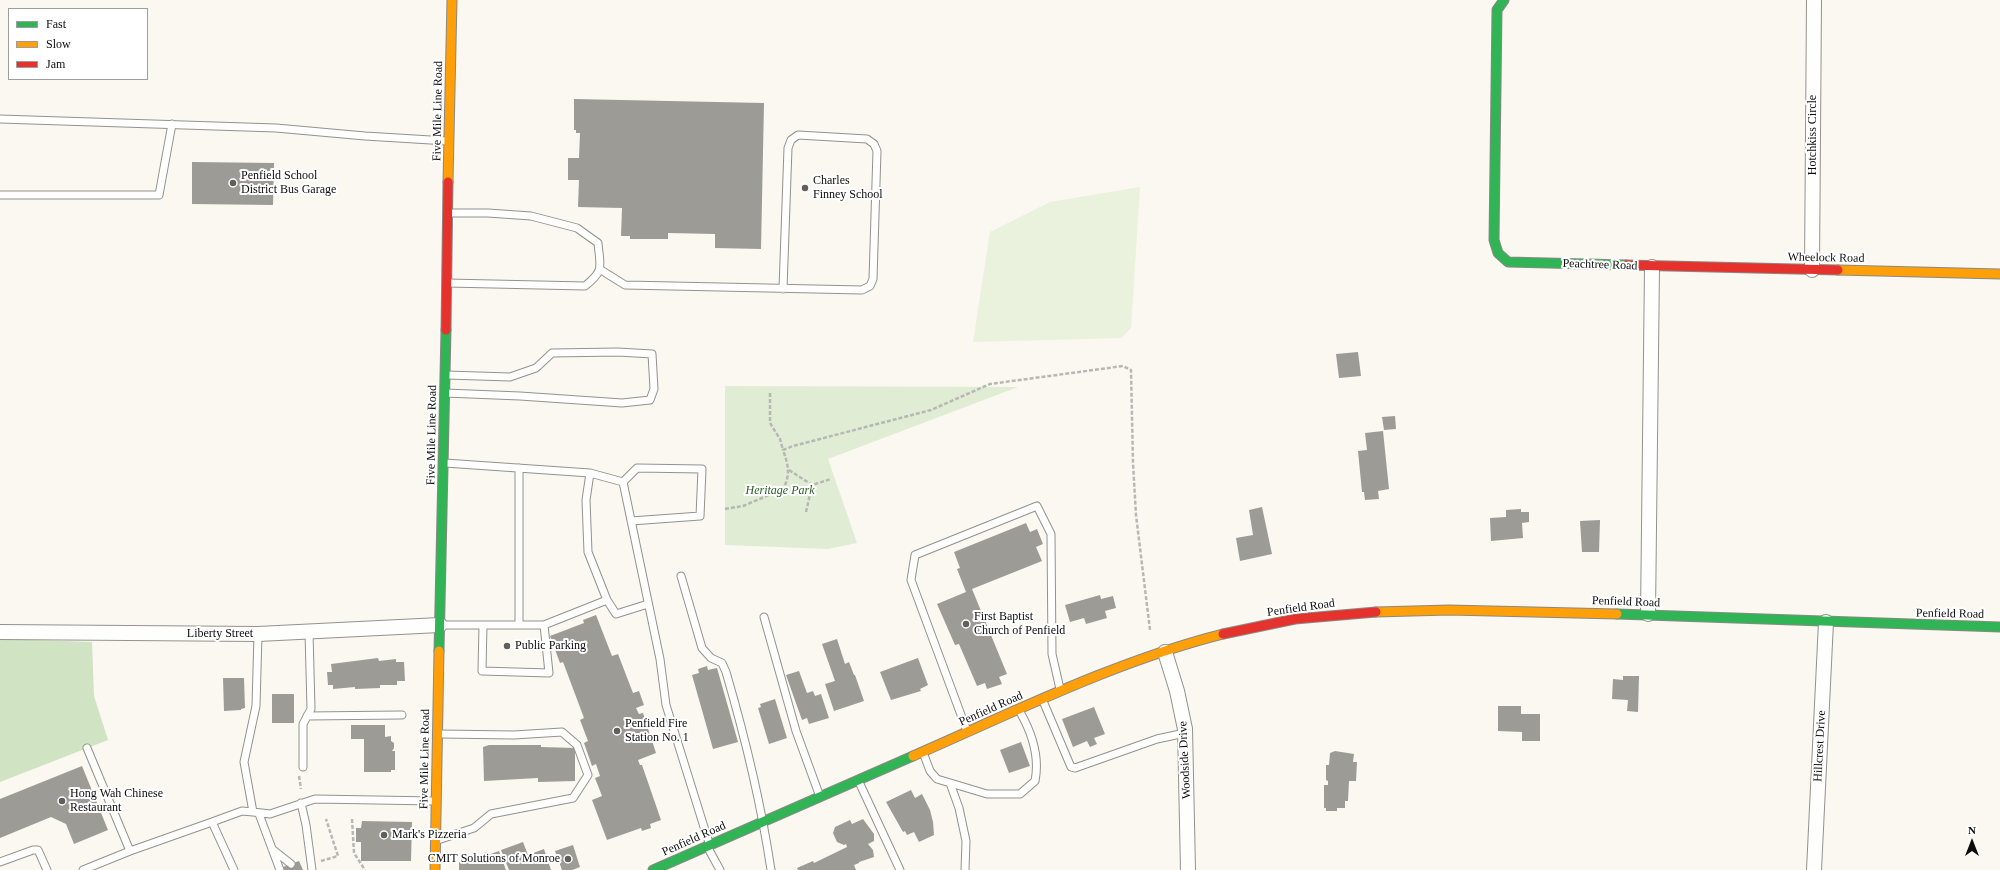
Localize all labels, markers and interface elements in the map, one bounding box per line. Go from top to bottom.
legend [8,8,148,80]
text: Fast [46,17,66,31]
text: Slow [46,37,71,51]
text: Jam [46,57,65,71]
street label: Five Mile Line Road [430,61,446,161]
street label: Hotchkiss Circle [1806,95,1820,175]
place label: Penfield School District Bus Garage [241,169,336,197]
place label: Charles Finney School [813,174,883,202]
marker: Penfield School District Bus Garage [228,178,238,188]
marker: Charles Finney School [800,183,810,193]
street label: Wheelock Road [1787,250,1865,266]
street label: Peachtree Road [1562,256,1638,274]
street label: Five Mile Line Road [424,385,440,485]
park label: Heritage Park [746,484,814,498]
street label: Penfield Road [1592,594,1660,610]
street label: Penfield Road [1266,596,1336,620]
street label: Penfield Road [1916,606,1984,622]
place label: First Baptist Church of Penfield [974,610,1065,638]
marker: First Baptist Church of Penfield [961,619,971,629]
street label: Liberty Street [187,627,253,641]
place label: Public Parking [515,639,586,653]
marker: Public Parking [502,641,512,651]
street label: Penfield Road [957,689,1025,729]
street label: Five Mile Line Road [417,709,433,809]
street label: Hillcrest Drive [1811,710,1829,782]
place label: Penfield Fire Station No. 1 [625,717,689,745]
street label: Woodside Drive [1176,721,1194,799]
marker: Penfield Fire Station No. 1 [612,726,622,736]
place label: Hong Wah Chinese Restaurant [70,787,163,815]
marker: Hong Wah Chinese Restaurant [57,796,67,806]
street label: Penfield Road [660,819,728,859]
north arrow [1952,822,1992,862]
text: N [1968,824,1976,836]
place label: Mark's Pizzeria [392,828,466,842]
marker: Mark's Pizzeria [379,830,389,840]
place label: CMIT Solutions of Monroe [428,852,560,866]
marker: CMIT Solutions of Monroe [563,854,573,864]

